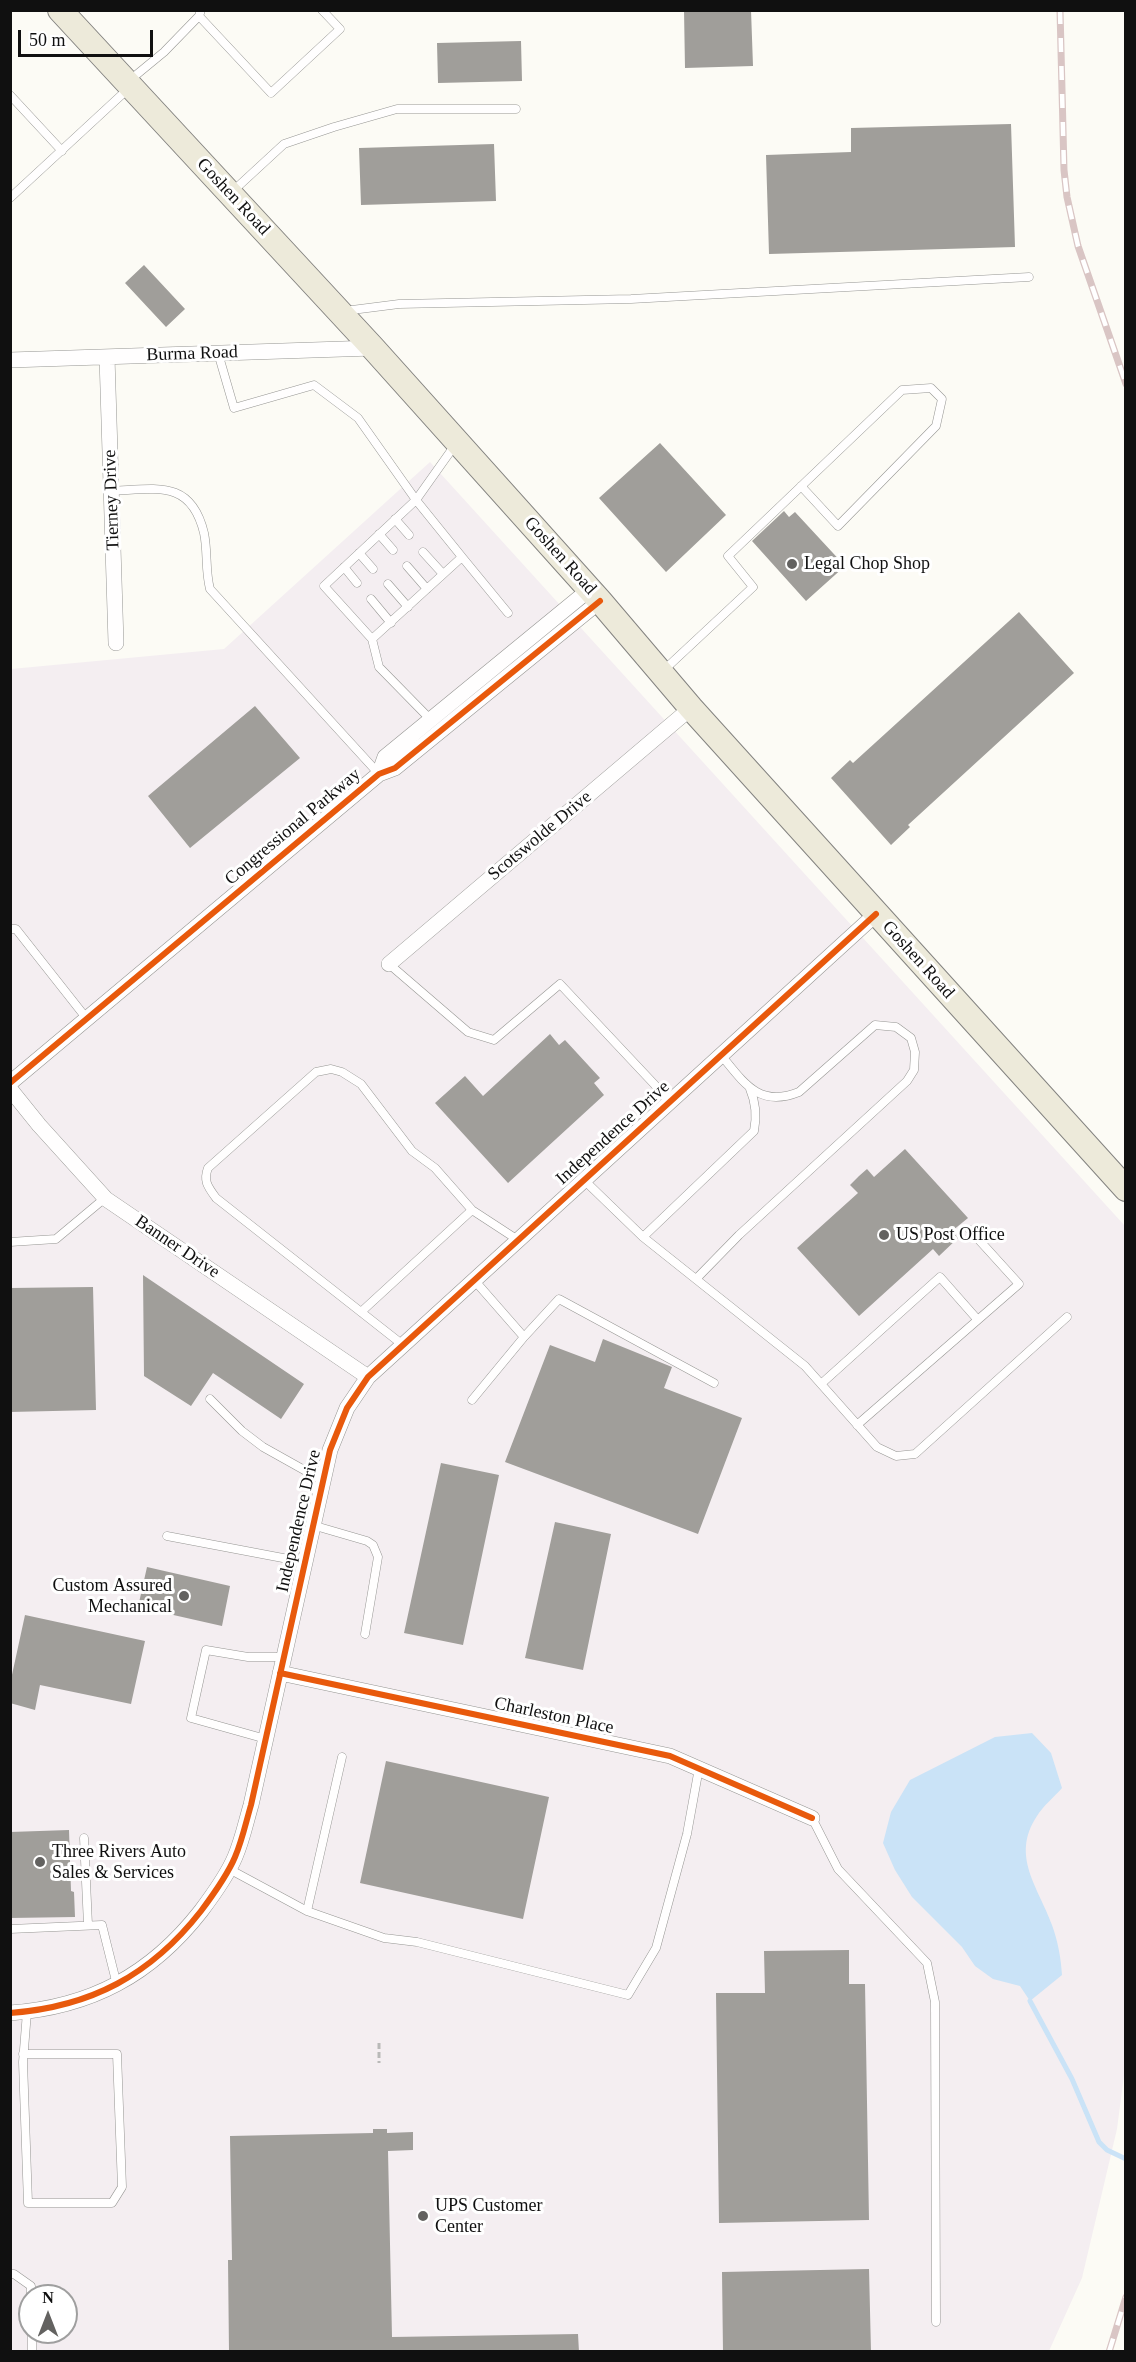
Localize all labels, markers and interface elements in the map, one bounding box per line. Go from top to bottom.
scale bar [21,18,156,56]
text: 50 m [29,30,66,50]
street label: Goshen Road [192,154,274,240]
street label: Burma Road [146,342,238,366]
street label: Tierney Drive [99,449,125,551]
street label: Goshen Road [519,513,601,599]
place label: Legal Chop Shop [804,553,930,575]
marker: Legal Chop Shop [785,557,799,571]
street label: Congressional Parkway [221,764,365,890]
street label: Scotswolde Drive [484,786,596,886]
street label: Goshen Road [877,917,959,1003]
street label: Independence Drive [552,1076,674,1190]
street label: Banner Drive [131,1211,223,1283]
place label: US Post Office [896,1224,1005,1246]
marker: US Post Office [877,1228,891,1242]
street label: Independence Drive [272,1448,326,1594]
place label: Custom Assured Mechanical [52,1575,172,1618]
marker: Custom Assured Mechanical [177,1589,191,1603]
street label: Charleston Place [492,1693,616,1739]
place label: Three Rivers Auto Sales & Services [52,1841,186,1884]
marker: Three Rivers Auto Sales & Services [33,1855,47,1869]
place label: UPS Customer Center [435,2195,543,2238]
marker: UPS Customer Center [416,2209,430,2223]
north arrow [18,2284,78,2344]
text: N [42,2289,54,2306]

